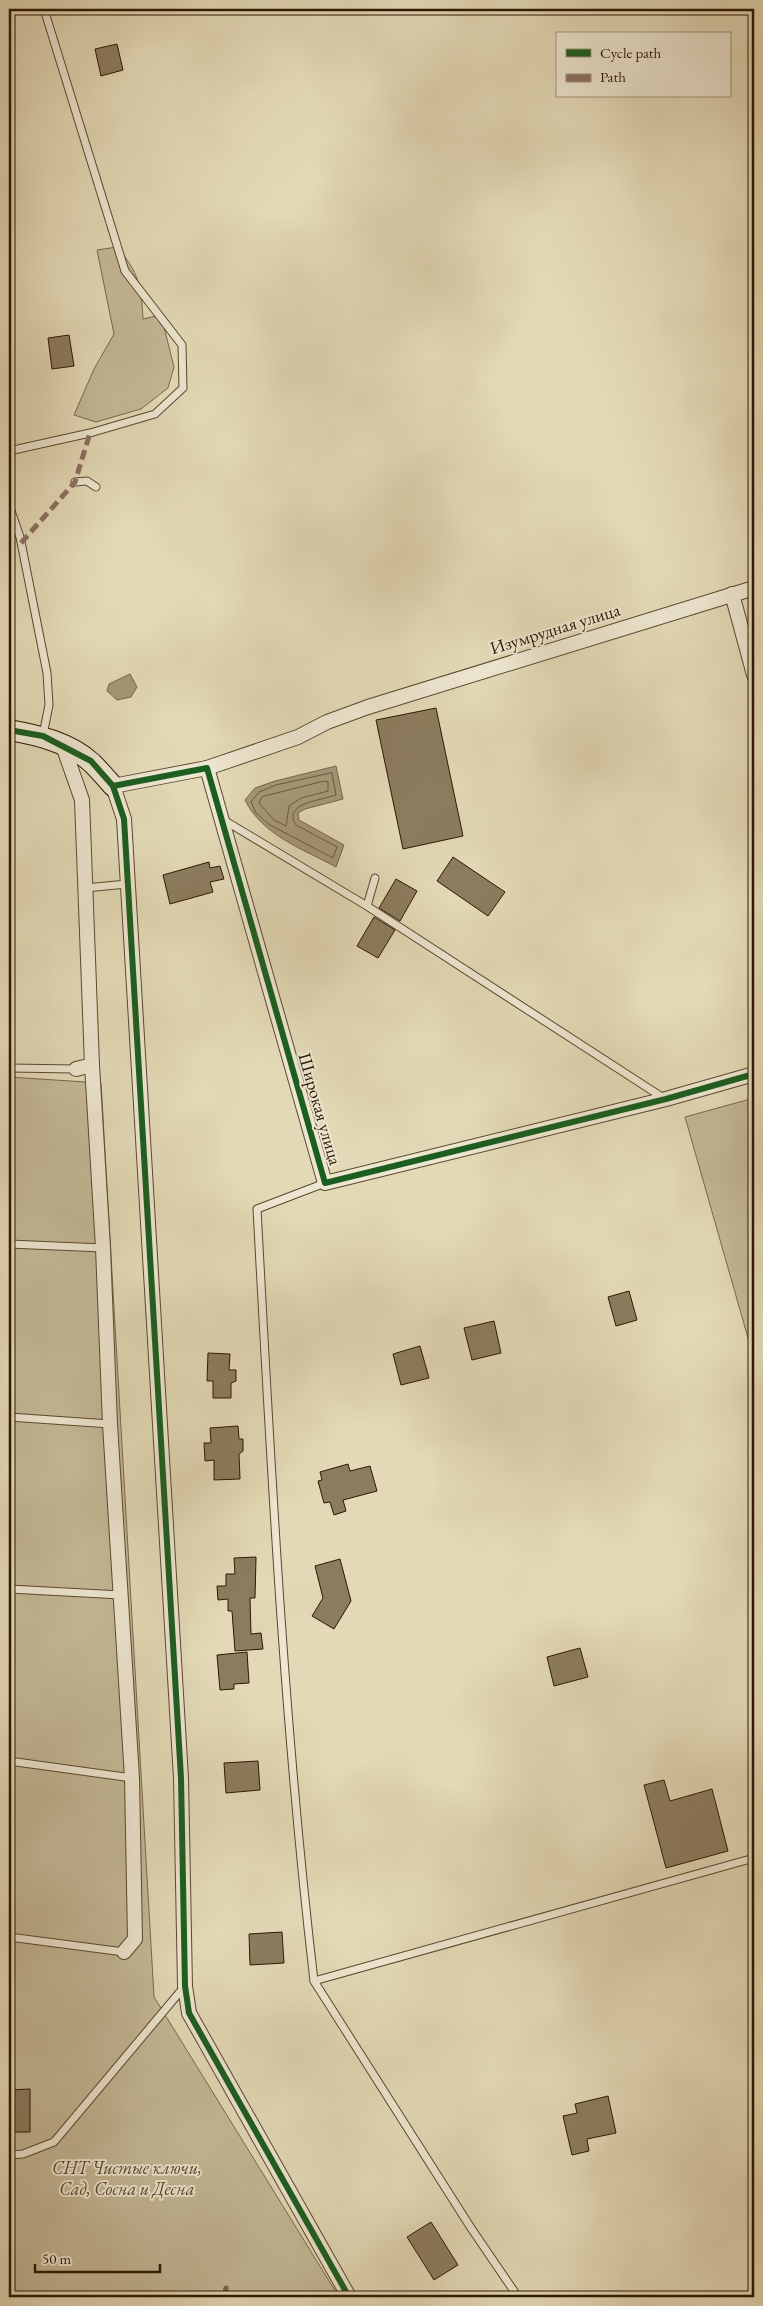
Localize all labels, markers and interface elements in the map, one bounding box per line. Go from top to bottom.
legend [556,32,730,98]
text: Cycle path [600,43,662,62]
text: Path [600,67,626,86]
street label: Изумрудная улица [487,598,624,659]
street label: Широкая улица [293,1050,348,1168]
park label: СНТ Чистые ключи, Сад, Сосна и Десна [52,2156,202,2200]
scale bar [35,2241,160,2273]
text: 50 m [42,2249,71,2268]

